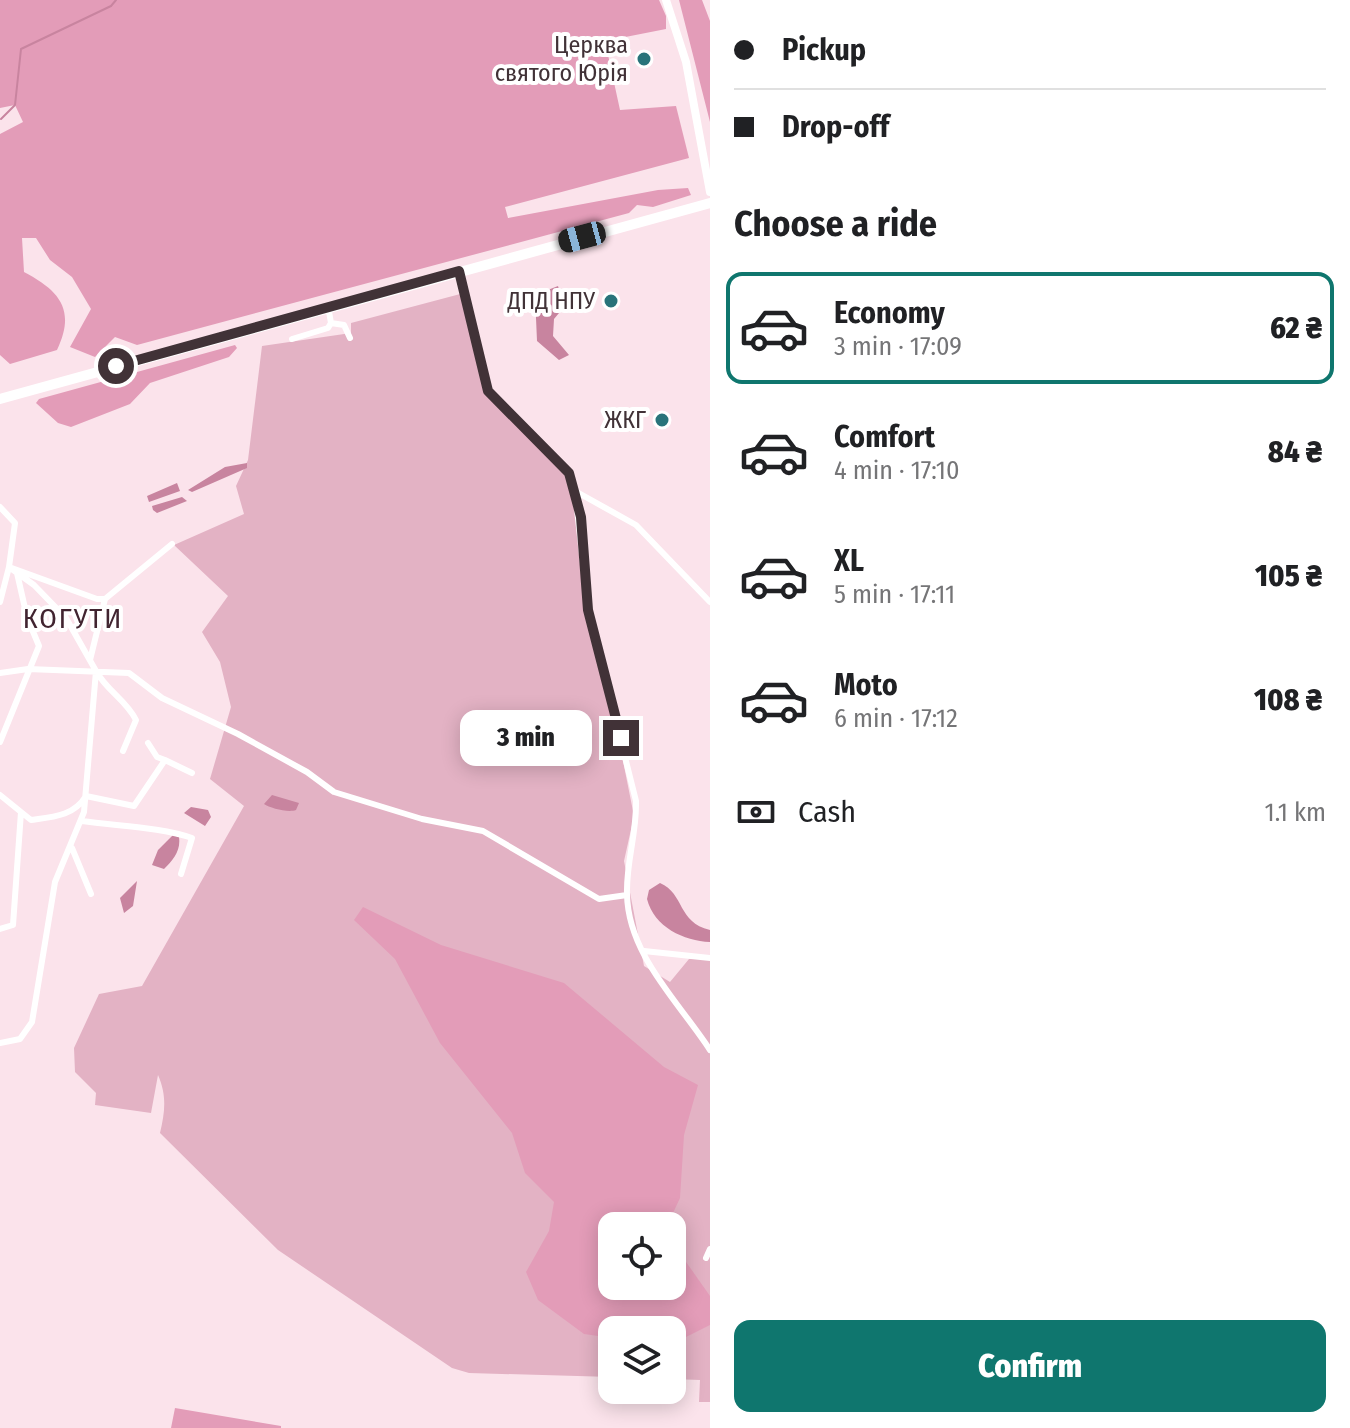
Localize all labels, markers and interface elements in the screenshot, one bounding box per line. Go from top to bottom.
place label: Церква святого Юрія [495,31,628,87]
text: Pickup [782,32,866,68]
marker: Церква святого Юрія [635,50,653,68]
text: Drop-off [782,109,889,145]
text: Choose a ride [734,202,937,246]
car [556,219,608,255]
place label: ДПД НПУ [506,287,595,315]
marker: ДПД НПУ [602,292,620,310]
icon: car [738,292,810,364]
text: Economy [834,295,945,331]
text: 62 ₴ [1270,310,1322,346]
text: 3 min · 17:09 [834,331,962,362]
route start [98,348,134,384]
place label: ЖКГ [604,406,646,434]
marker: ЖКГ [653,411,671,429]
icon: car [738,416,810,488]
text: Comfort [834,419,935,455]
text: 84 ₴ [1268,434,1322,470]
text: 4 min · 17:10 [834,455,959,486]
icon: car [738,540,810,612]
text: XL [834,543,864,579]
text: 105 ₴ [1255,558,1322,594]
text: 5 min · 17:11 [834,579,955,610]
district label: КОГУТИ [23,602,123,635]
icon: car [738,664,810,736]
text: Moto [834,667,898,703]
text: 108 ₴ [1254,682,1322,718]
text: 6 min · 17:12 [834,703,958,734]
callout: 3 min [461,710,593,766]
route end [603,720,639,756]
text: 3 min [497,722,555,753]
icon: cash [734,790,778,834]
text: Cash [798,794,856,830]
text: 1.1 km [1265,797,1326,828]
map controls [598,1212,686,1404]
button: locate [598,1212,686,1300]
button: layers [598,1316,686,1404]
button: Confirm [734,1320,1326,1412]

